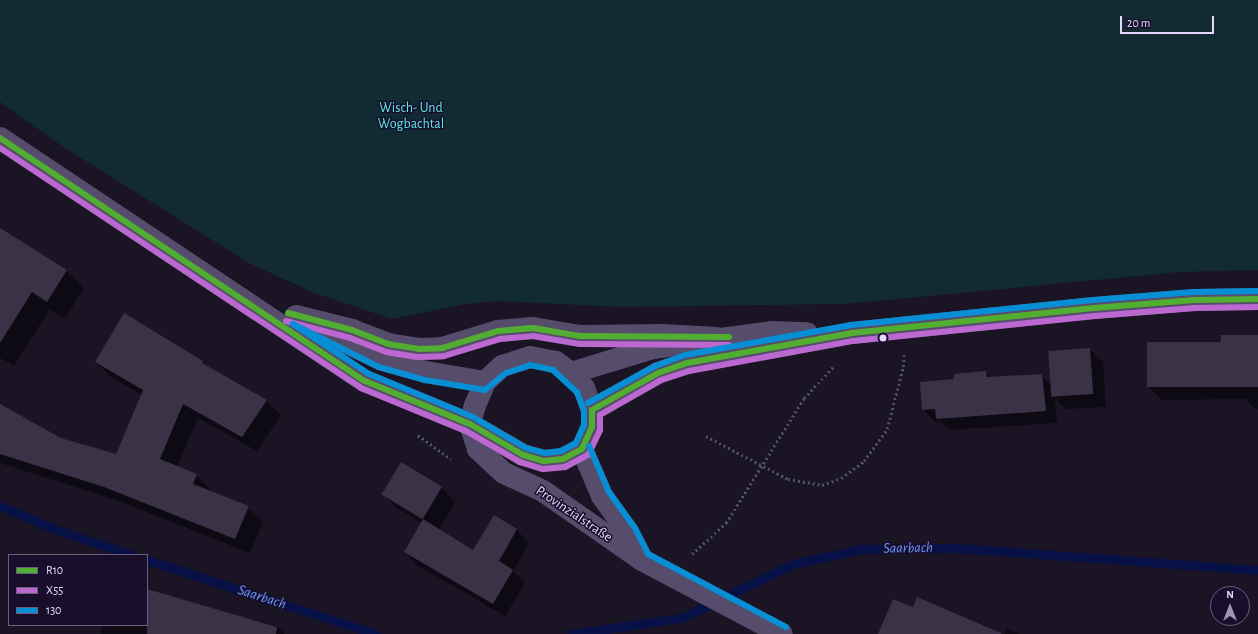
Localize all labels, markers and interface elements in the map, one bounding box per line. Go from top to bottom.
scale bar [1122,8,1216,34]
text: 20 m [1127,17,1150,29]
park label: Wisch- Und Wogbachtal [378,100,444,132]
unlabelled marker [878,333,888,343]
street label: Provinzialstraße [533,482,615,546]
water label: Saarbach [883,539,933,557]
legend [8,554,148,626]
text: R10 [46,564,63,576]
water label: Saarbach [236,581,288,613]
text: X55 [46,584,63,596]
north arrow [1210,586,1250,626]
text: N [1226,589,1234,600]
text: 130 [46,604,61,616]

